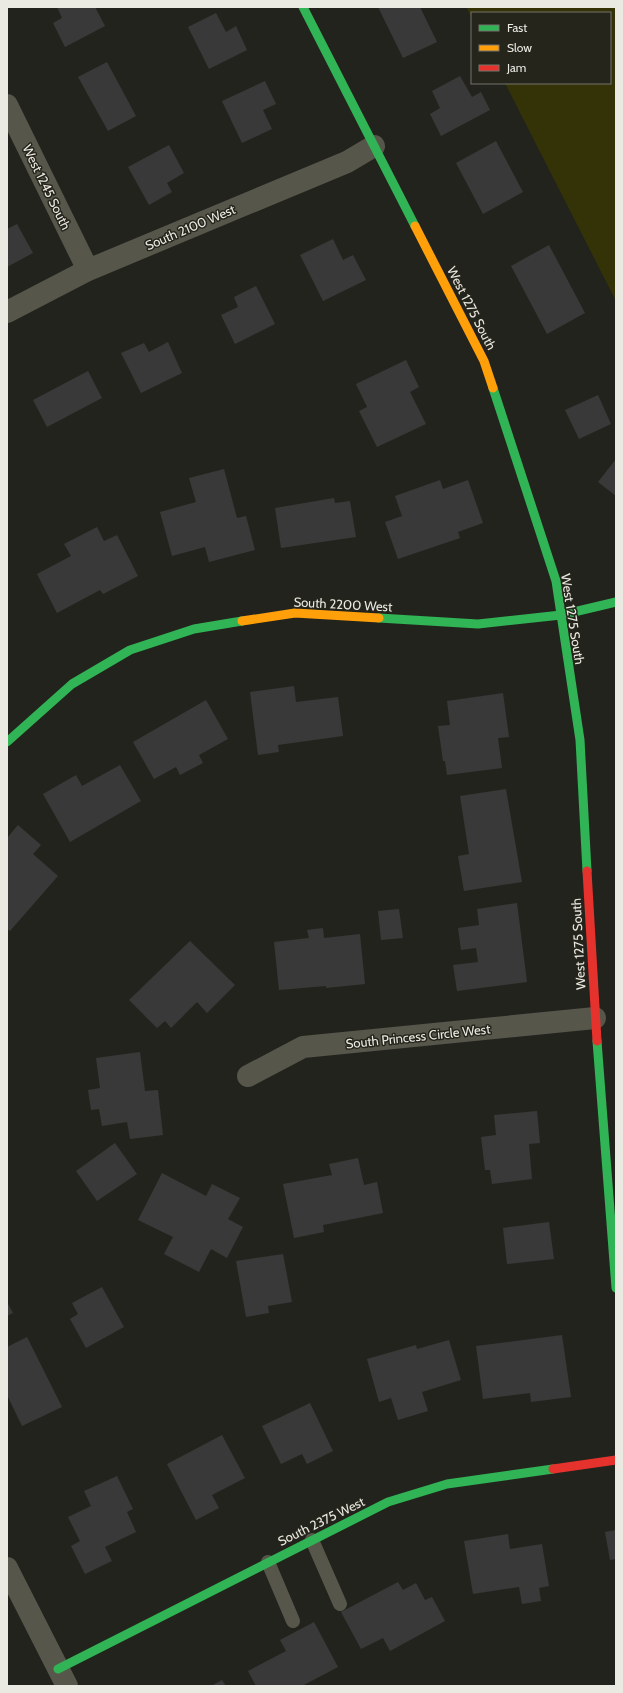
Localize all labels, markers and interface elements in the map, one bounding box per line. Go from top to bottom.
legend [471,12,611,84]
text: Fast [507,20,527,35]
text: Slow [507,40,532,55]
text: Jam [506,60,526,75]
street label: West 1245 South [20,142,74,232]
street label: South 2100 West [143,201,238,253]
street label: West 1275 South [444,264,500,352]
street label: West 1275 South [558,572,588,666]
street label: South 2200 West [293,593,393,615]
street label: West 1275 South [568,898,588,990]
street label: South Princess Circle West [345,1020,492,1052]
street label: South 2375 West [275,1493,368,1549]

